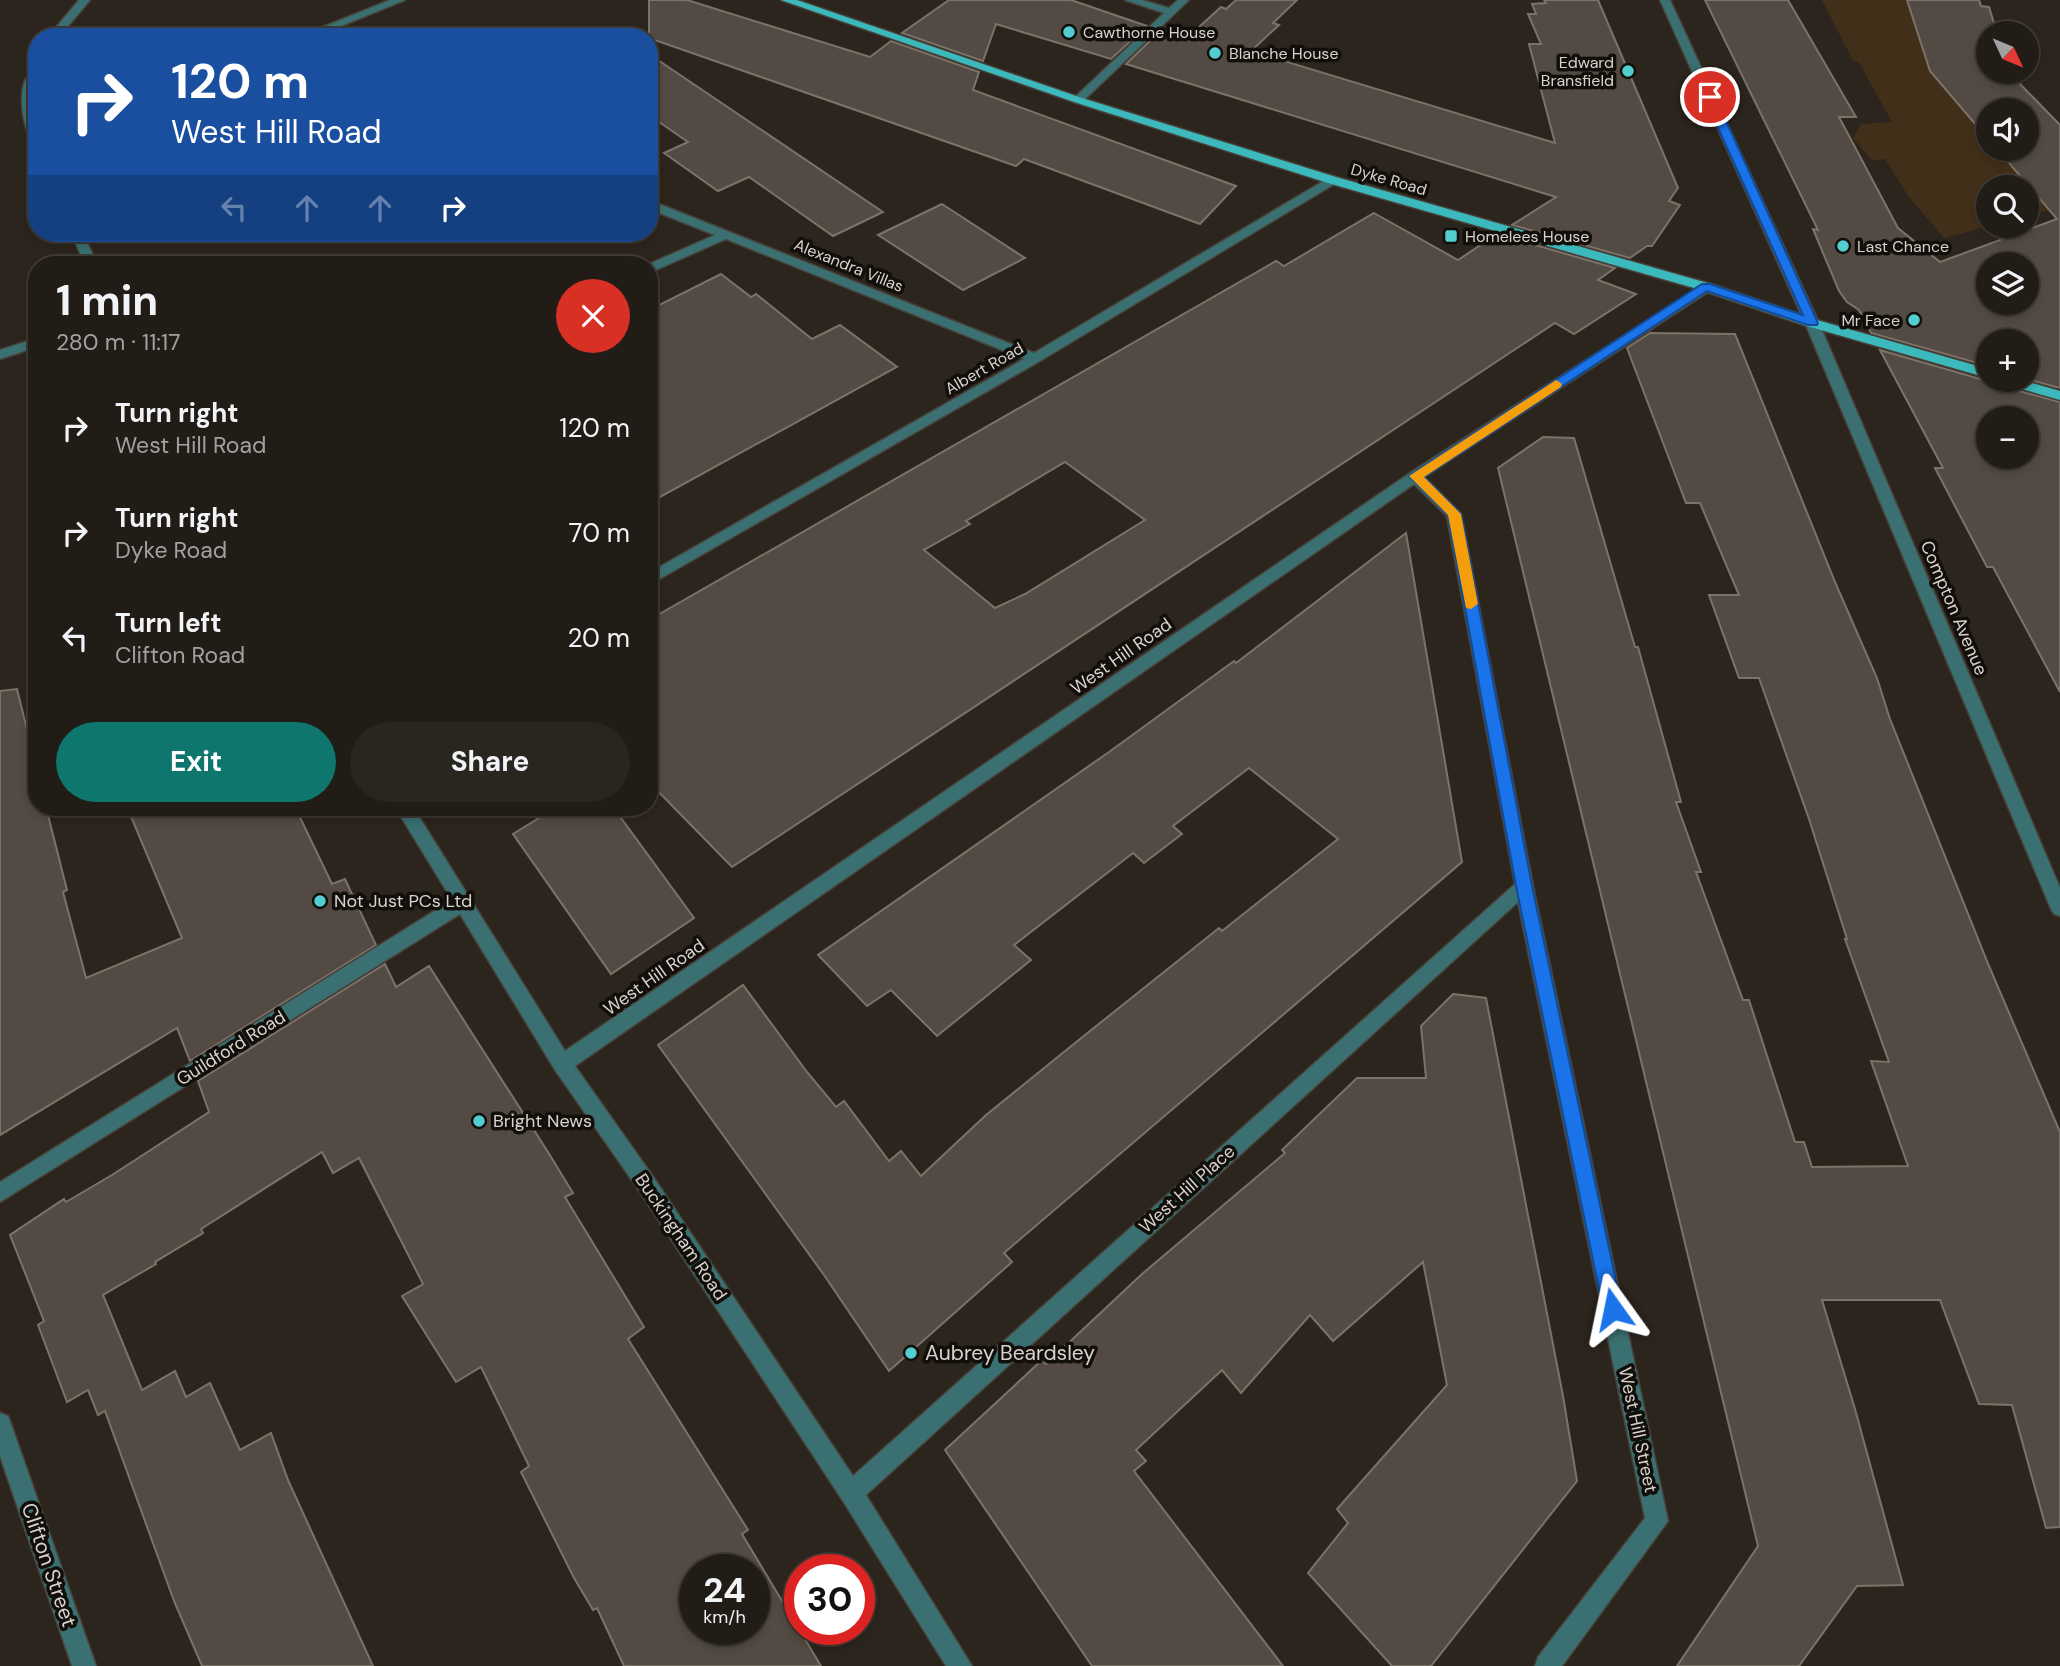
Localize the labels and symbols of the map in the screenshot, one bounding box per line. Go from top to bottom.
north arrow [1976,21,2039,84]
place label: Cawthorne House [1083,22,1215,43]
marker: Cawthorne House [1061,24,1077,40]
place label: Blanche House [1229,43,1338,64]
marker: Blanche House [1207,45,1223,61]
place label: Edward Bransfield [1541,52,1614,91]
marker: Edward Bransfield [1620,63,1636,79]
pin [1680,67,1740,127]
street label: Dyke Road [1348,159,1429,200]
place label: Homelees House [1465,226,1589,247]
marker: Homelees House [1443,228,1459,244]
street label: Alexandra Villas [791,234,907,297]
place label: Last Chance [1857,236,1949,257]
marker: Last Chance [1835,238,1851,254]
place label: Mr Face [1841,310,1900,331]
marker: Mr Face [1906,312,1922,328]
street label: Albert Road [941,338,1027,399]
street label: Compton Avenue [1915,537,1993,679]
street label: West Hill Road [1066,612,1176,700]
place label: Not Just PCs Ltd [334,889,472,913]
marker: Not Just PCs Ltd [312,893,328,909]
street label: West Hill Road [599,933,709,1021]
street label: Guildford Road [172,1005,290,1091]
place label: Bright News [493,1109,592,1133]
marker: Bright News [471,1113,487,1129]
street label: West Hill Place [1134,1139,1240,1239]
street label: Buckingham Road [630,1169,732,1305]
position arrow [1576,1272,1650,1346]
place label: Aubrey Beardsley [925,1339,1095,1367]
marker: Aubrey Beardsley [903,1345,919,1361]
street label: West Hill Street [1613,1365,1663,1495]
street label: Clifton Street [15,1499,83,1631]
speed limit sign: 30 [784,1554,875,1645]

